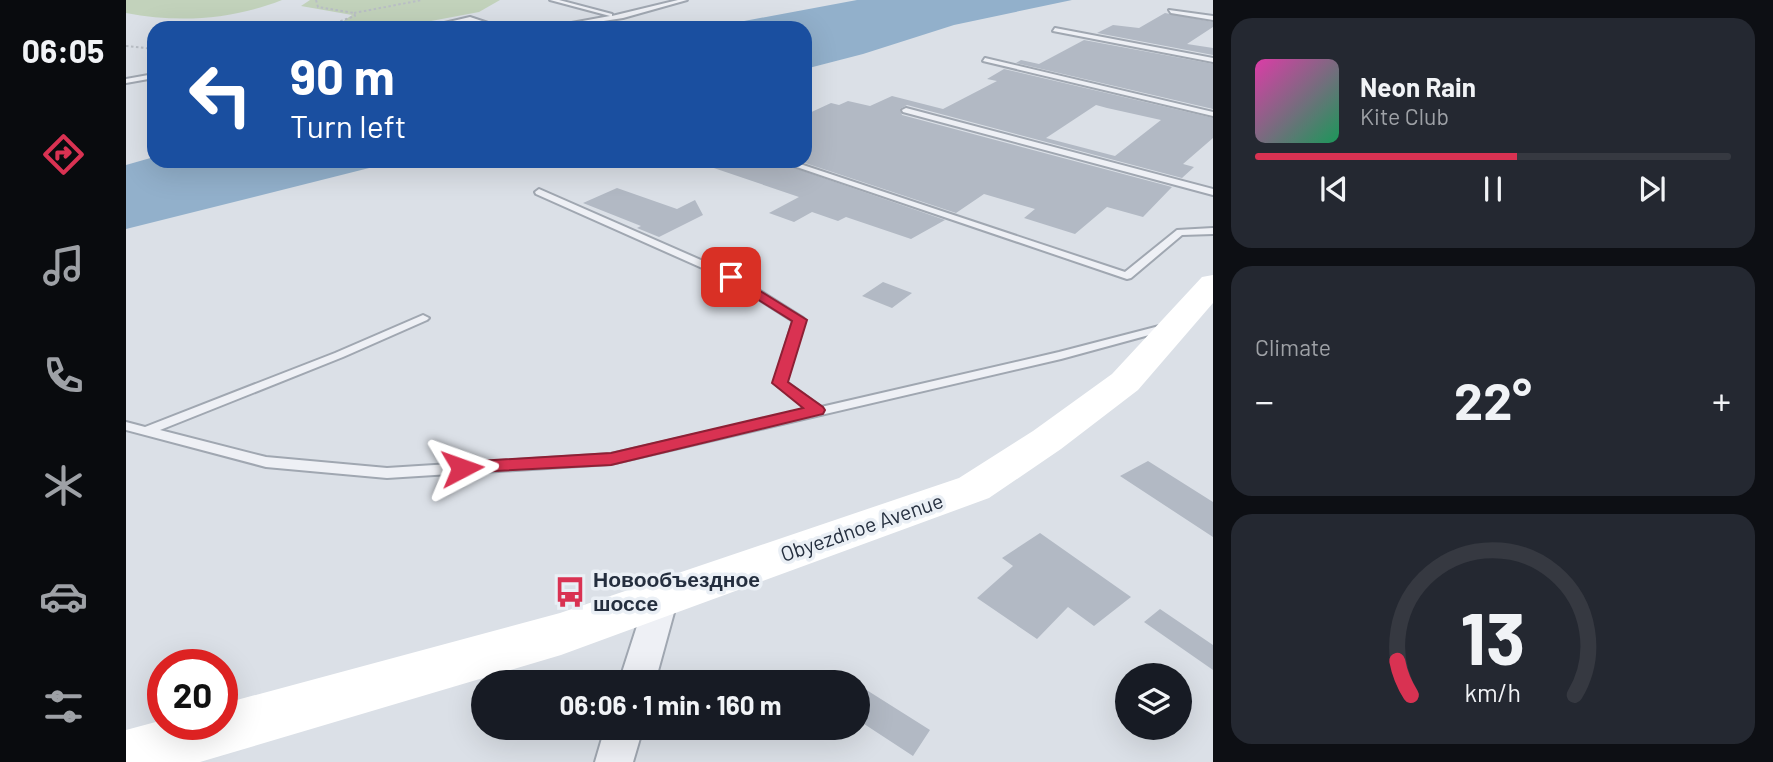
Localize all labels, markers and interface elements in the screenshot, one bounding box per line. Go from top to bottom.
text: 06:05 [22,31,104,69]
text: 90 m [290,46,395,105]
icon: left [175,49,266,140]
text: Neon Rain [1360,71,1476,102]
text: Kite Club [1360,102,1449,130]
text: Turn left [290,106,407,144]
icon: directions [39,130,88,179]
icon: previous [1315,170,1353,208]
icon: pause [1474,170,1512,208]
icon: next [1633,170,1671,208]
icon: music [39,241,88,290]
pin [701,247,761,307]
icon: arrive [712,258,750,296]
text: Climate [1255,333,1331,361]
icon: phone [39,351,88,400]
text: 22° [1454,368,1532,430]
text: − [1255,377,1274,423]
text: + [1712,377,1731,423]
position arrow [425,431,499,505]
icon: climate [39,461,88,510]
street label: Obyezdnoe Avenue [777,487,946,566]
place label: Новообъездное шоссе [593,566,760,615]
icon: car [39,572,88,621]
bus stop icon: Новообъездное шоссе [553,575,587,609]
text: 13 [1460,592,1526,680]
speed limit sign: 20 [147,649,238,740]
map controls [1115,663,1192,740]
button: layers [1115,663,1192,740]
text: km/h [1465,677,1521,707]
icon: filters [39,682,88,731]
text: 06:06 · 1 min · 160 m [560,689,781,720]

